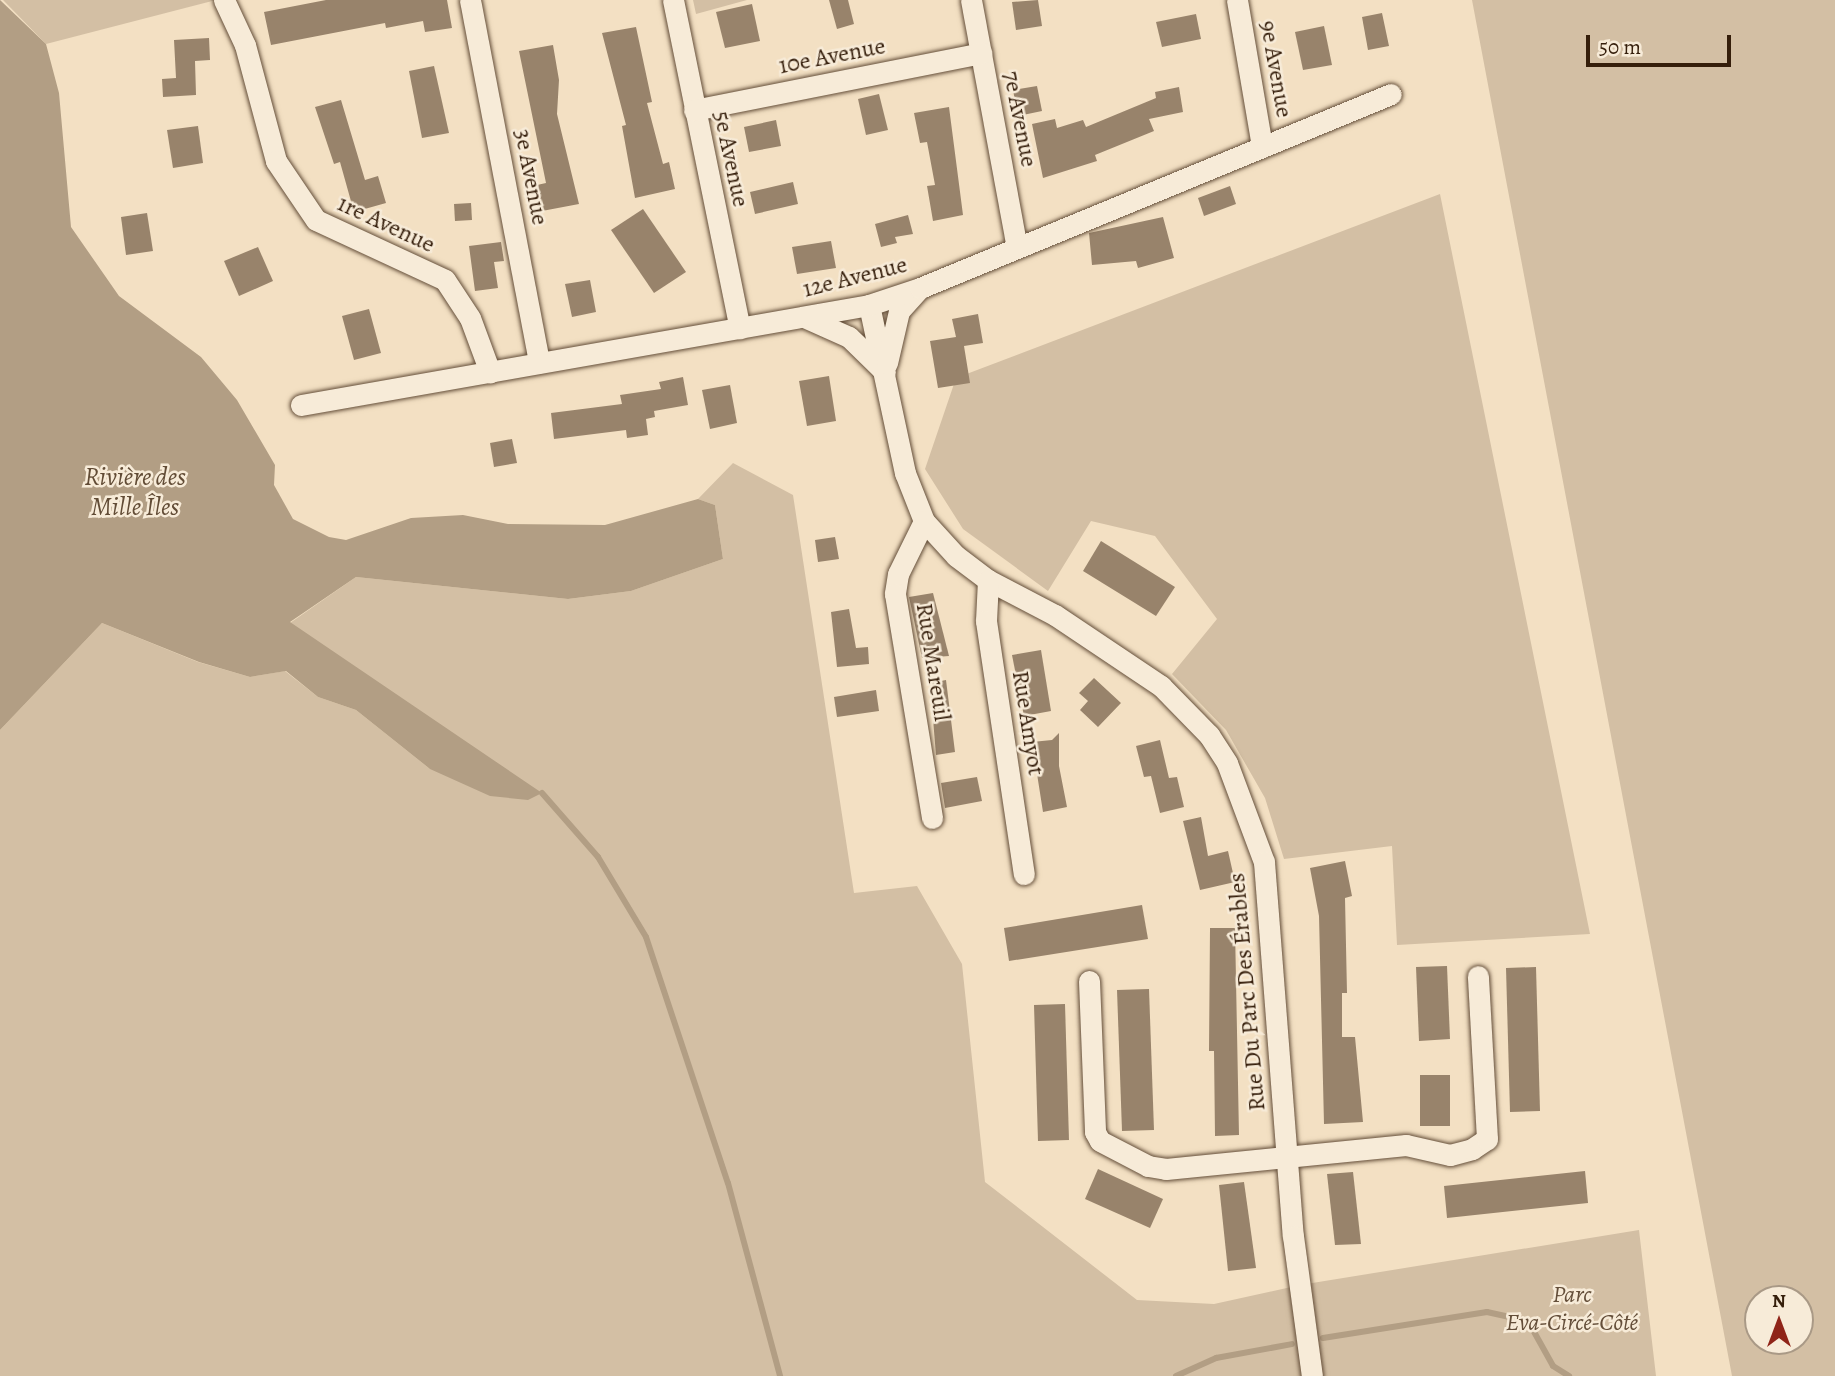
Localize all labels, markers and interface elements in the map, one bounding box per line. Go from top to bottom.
street label: 9e Avenue [1253,18,1299,120]
scale bar [1590,21,1735,65]
street label: 10e Avenue [776,32,888,80]
text: 50 m [1599,33,1641,61]
street label: 7e Avenue [997,69,1043,169]
street label: 5e Avenue [707,108,755,210]
street label: 3e Avenue [508,127,554,227]
street label: 1re Avenue [333,189,439,259]
street label: 12e Avenue [800,250,910,304]
water label: Rivière des Mille Îles [84,461,186,522]
street label: Rue Mareuil [909,601,957,723]
street label: Rue Amyot [1006,669,1050,777]
street label: Rue Du Parc Des Érables [1222,872,1272,1112]
park label: Parc Eva-Circé-Côté [1506,1281,1638,1337]
north arrow [1744,1285,1814,1355]
text: N [1772,1288,1786,1314]

